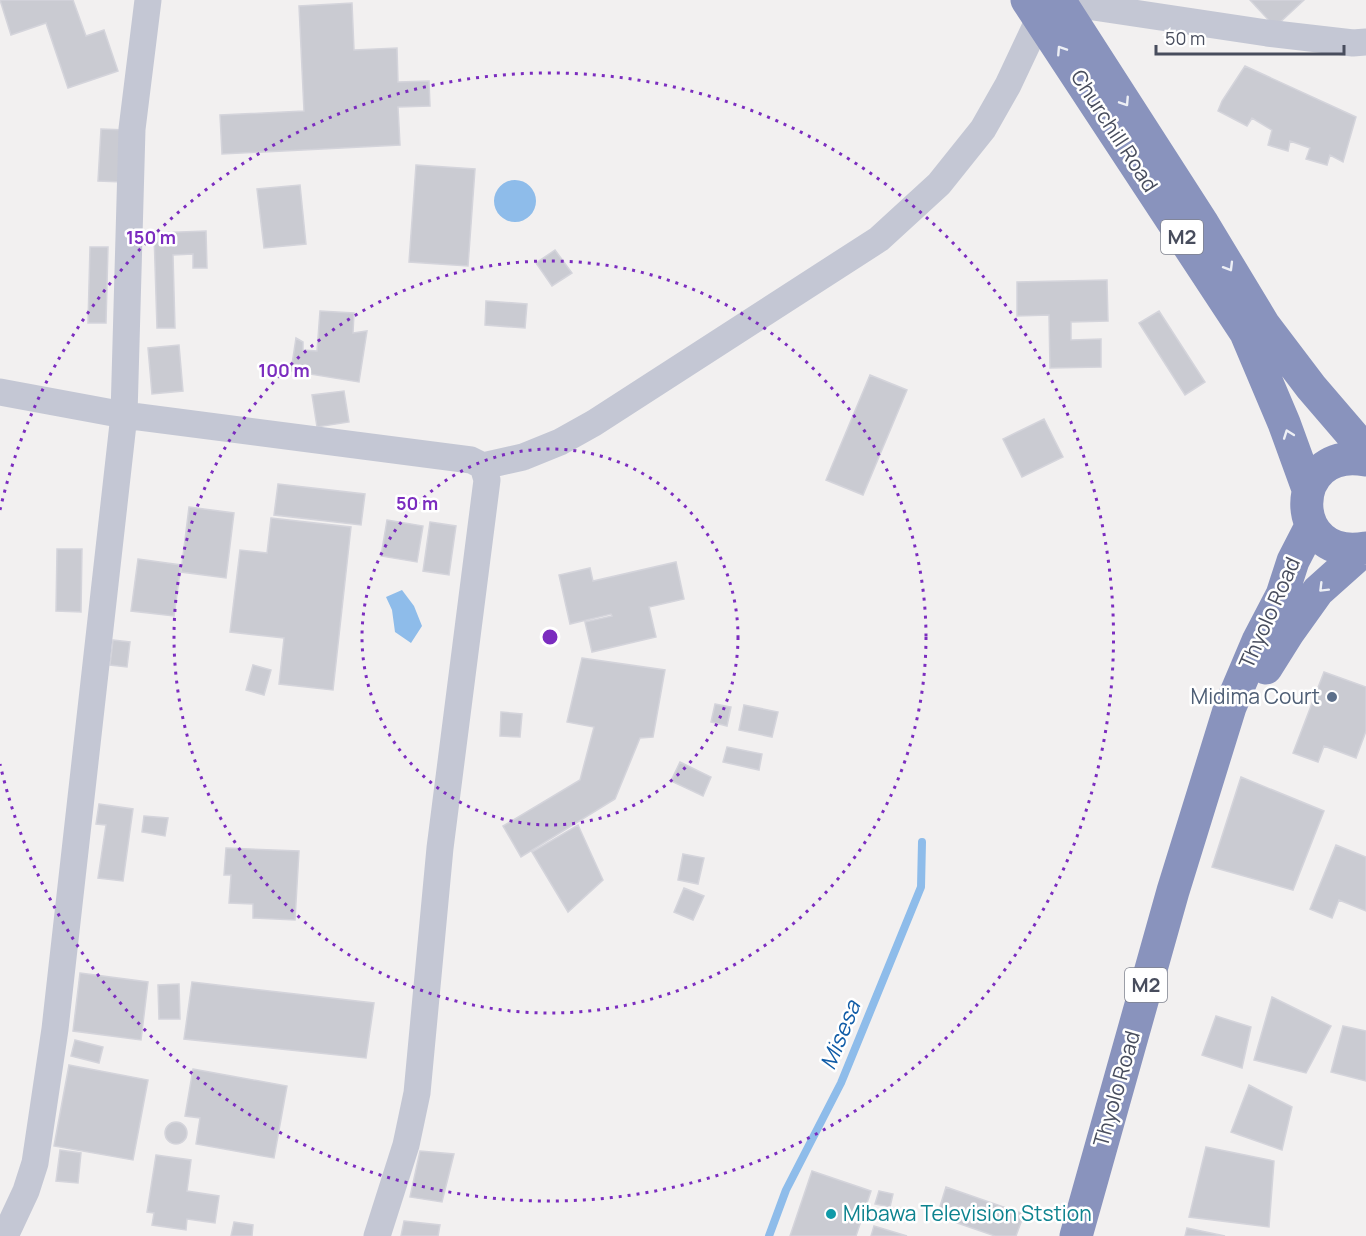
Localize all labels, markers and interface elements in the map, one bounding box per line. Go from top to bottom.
scale bar [1156,18,1344,56]
text: 50 m [1165,26,1205,50]
one-way arrow [1058,46,1069,57]
street label: Churchill Road [1065,64,1165,197]
one-way arrow [1117,96,1129,106]
road number: M2 [1161,220,1203,254]
text: 150 m [126,225,176,249]
one-way arrow [1221,261,1233,271]
text: 100 m [258,358,310,382]
one-way arrow [1283,429,1296,440]
text: 50 m [396,491,438,515]
street label: Thyolo Road [1232,552,1306,673]
one-way arrow [1319,580,1330,591]
centre of rings [540,627,560,647]
place label: Midima Court [1191,682,1320,710]
marker: Midima Court [1325,690,1339,704]
road number: M2 [1125,968,1167,1002]
water label: Misesa [813,994,868,1074]
street label: Thyolo Road [1086,1027,1146,1150]
place label: Mibawa Television Ststion [843,1199,1092,1227]
marker: Mibawa Television Ststion [824,1207,838,1221]

